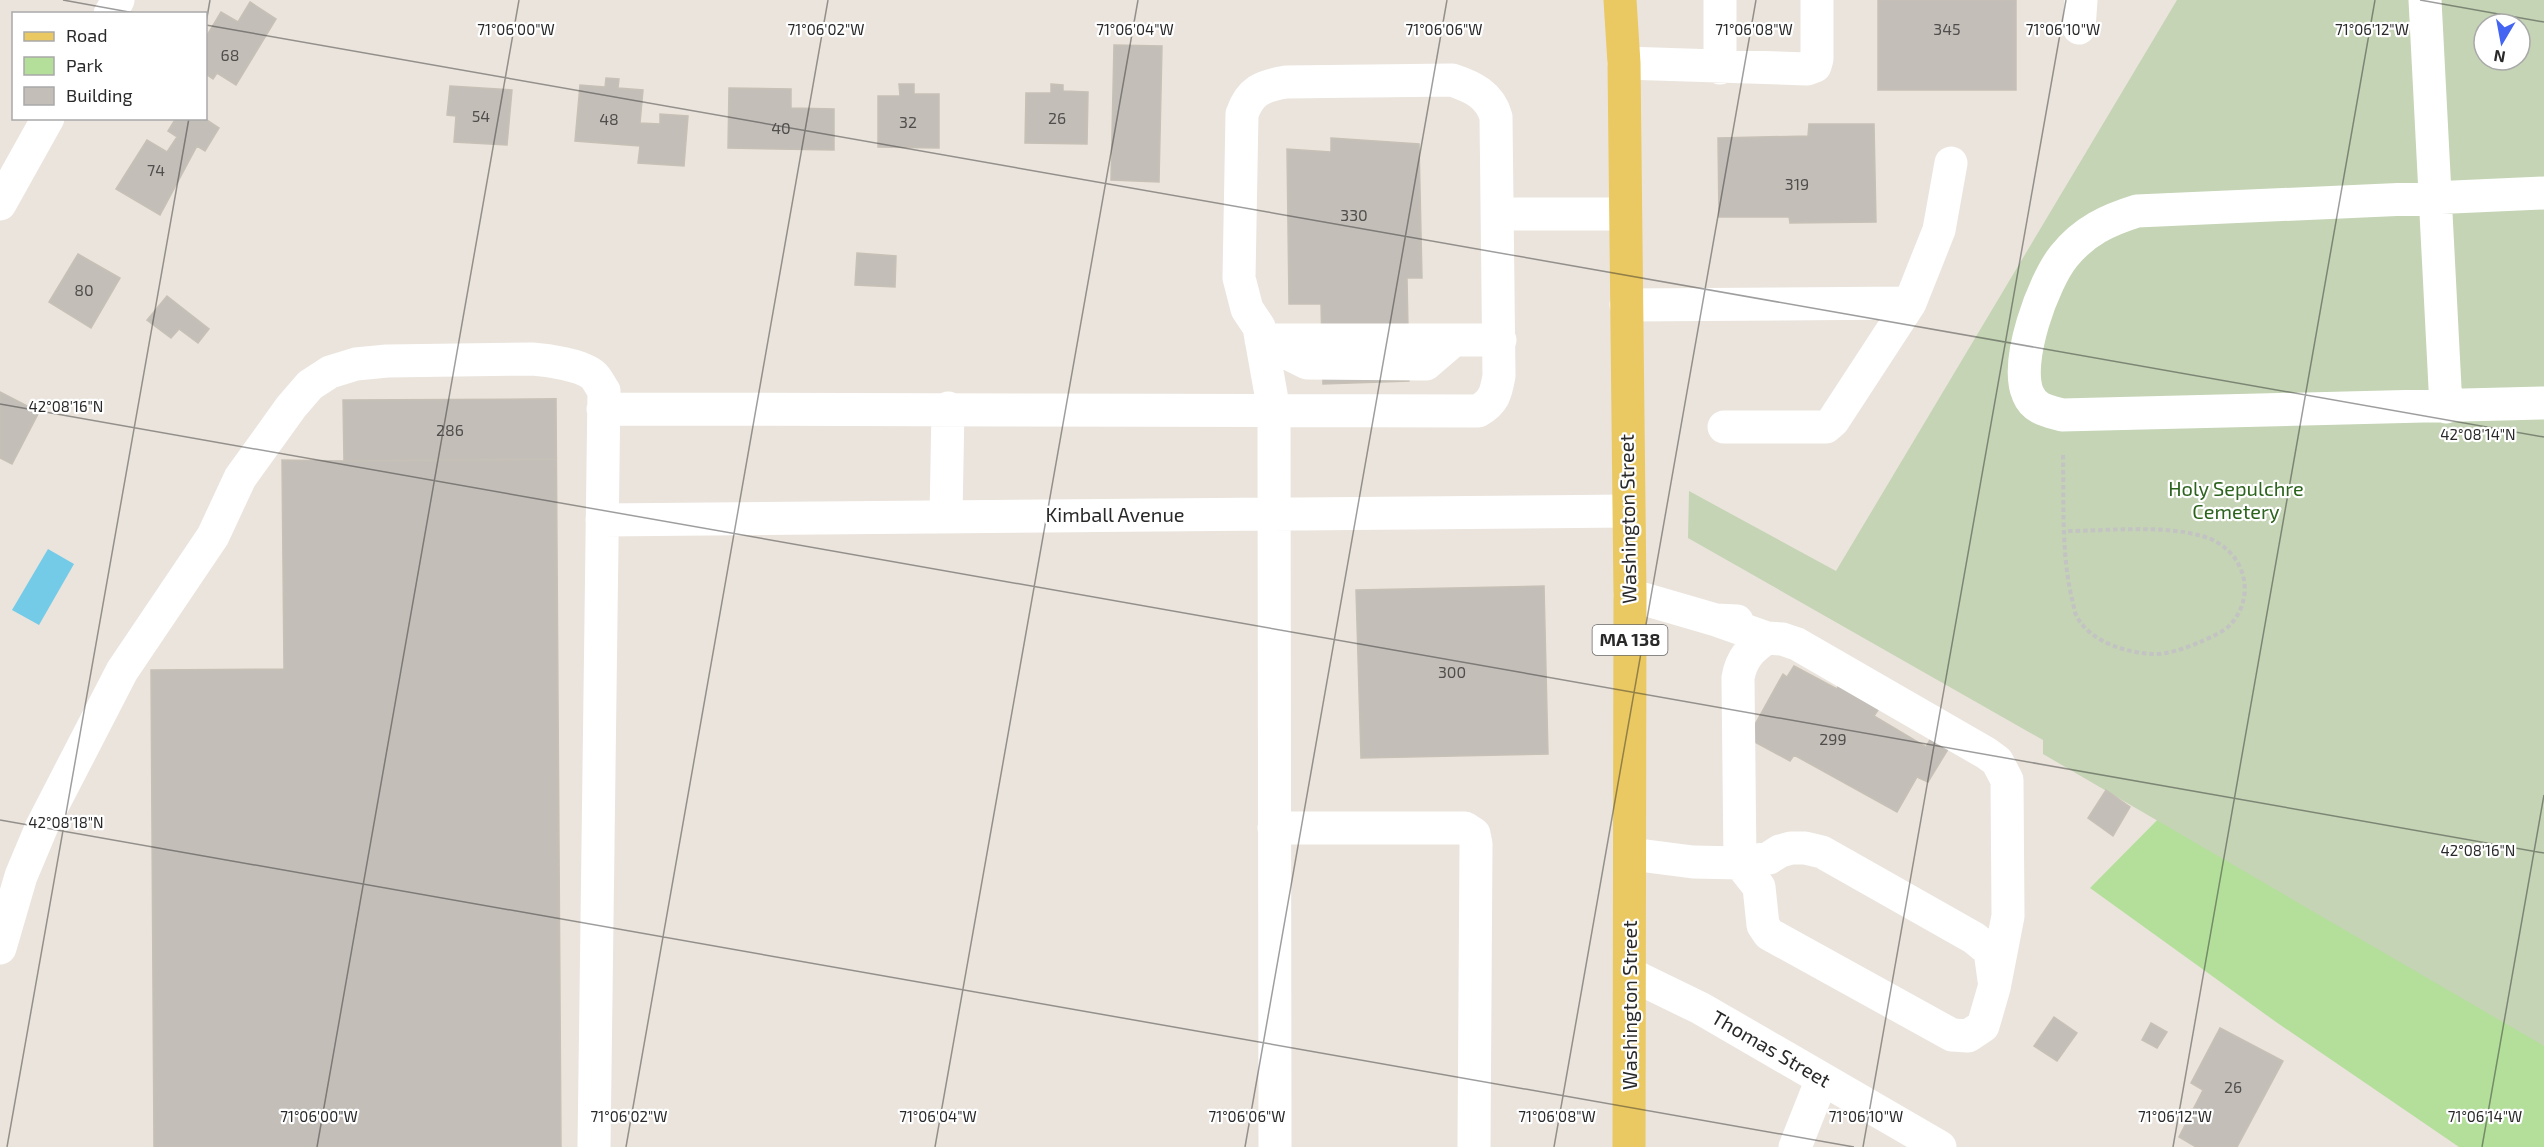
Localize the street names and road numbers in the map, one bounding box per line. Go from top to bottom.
street label: Washington Street [1614,434,1640,604]
street label: Kimball Avenue [1045,502,1185,526]
road number: MA 138 [1592,625,1668,655]
street label: Washington Street [1617,920,1641,1090]
street label: Thomas Street [1708,1004,1836,1092]

